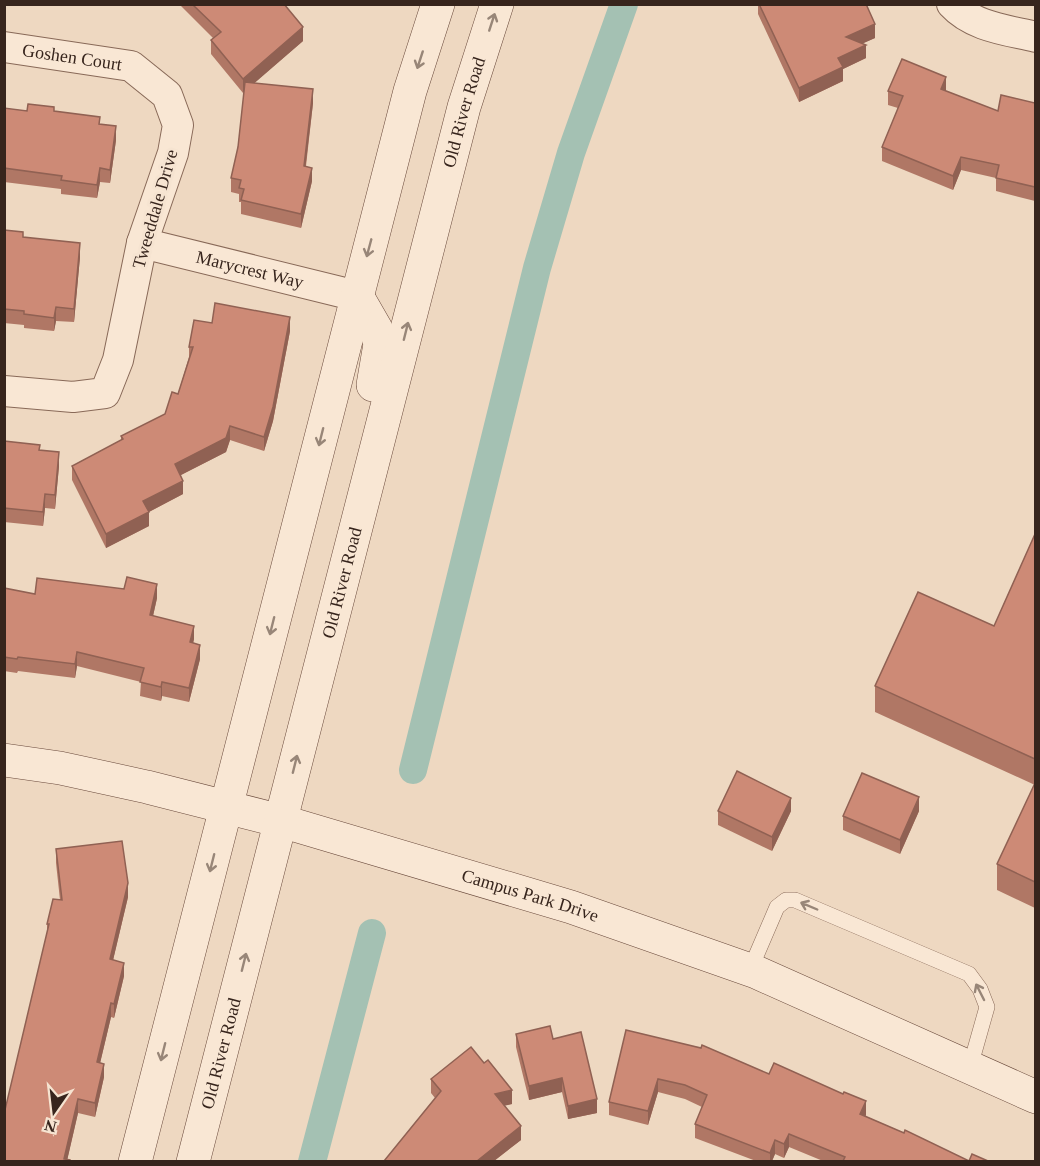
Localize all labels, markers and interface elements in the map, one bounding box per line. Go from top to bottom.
one-way arrow [487,13,498,32]
street label: Goshen Court [21,40,123,75]
one-way arrow [414,50,425,69]
street label: Old River Road [439,55,489,170]
street label: Tweeddale Drive [128,147,182,271]
one-way arrow [363,239,375,258]
street label: Marycrest Way [194,247,305,292]
one-way arrow [401,322,412,341]
one-way arrow [314,427,326,446]
street label: Old River Road [318,525,366,641]
one-way arrow [266,616,278,635]
one-way arrow [290,755,301,774]
one-way arrow [205,853,217,872]
street label: Campus Park Drive [459,865,601,926]
one-way arrow [800,900,819,911]
one-way arrow [239,953,251,972]
one-way arrow [974,984,986,1001]
street label: Old River Road [197,996,245,1111]
one-way arrow [157,1042,169,1061]
north arrow [24,1082,84,1142]
text: N [42,1116,58,1136]

